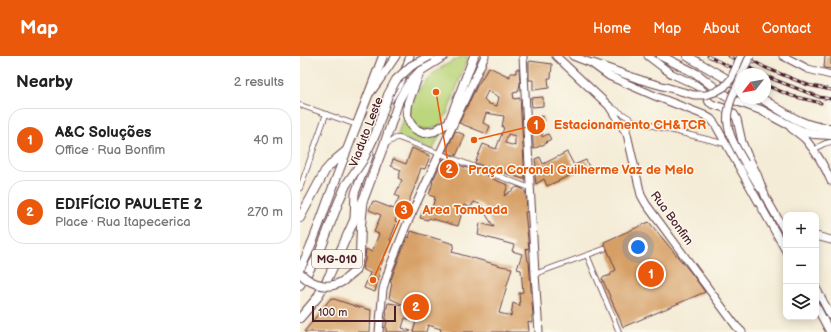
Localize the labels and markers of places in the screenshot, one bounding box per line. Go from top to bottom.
callout: Estacionamento CH&TCR [526,112,714,137]
callout: Praça Coronel Guilherme Vaz de Melo [439,156,702,181]
callout: Area Tombada [394,197,515,222]
pin: 1 [638,259,664,289]
pin: 2 [403,292,429,322]

